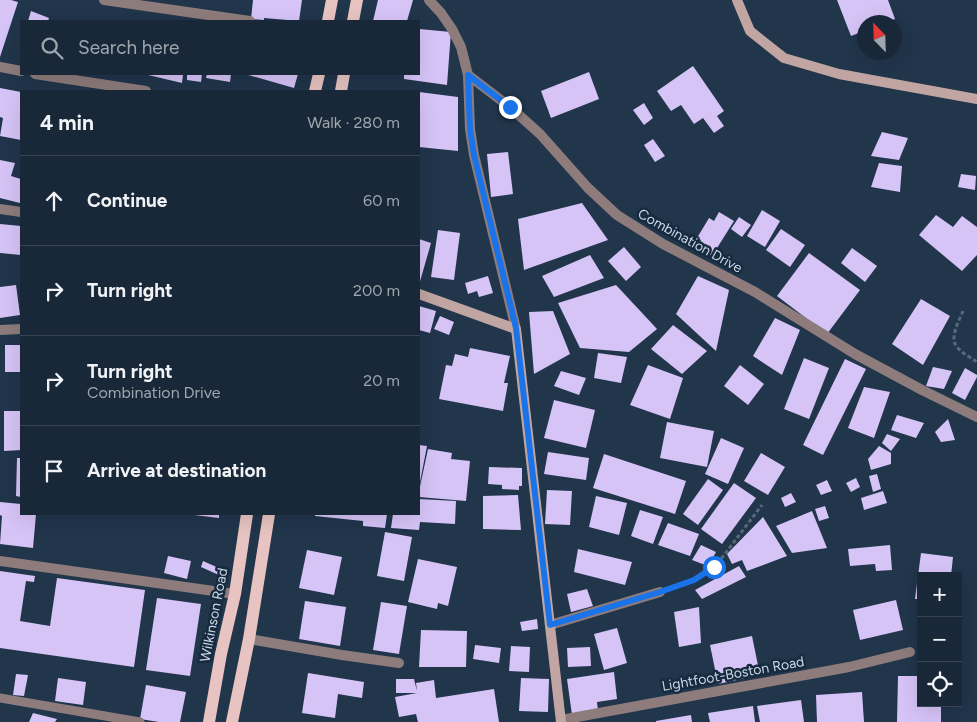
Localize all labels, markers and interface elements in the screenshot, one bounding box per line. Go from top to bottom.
north arrow [857,15,902,60]
search box [20,20,420,75]
icon: search [38,34,66,62]
text: Search here [78,36,180,59]
route end [499,96,522,119]
text: 4 min [40,110,94,135]
text: Walk · 280 m [307,113,400,132]
icon: ahead [40,187,68,215]
text: Continue [87,189,167,212]
text: 60 m [363,191,400,210]
street label: Combination Drive [635,205,746,277]
icon: right [40,277,68,305]
text: Turn right [87,279,173,302]
text: 200 m [353,281,400,300]
text: Turn right [87,360,173,383]
icon: right [40,367,68,395]
text: 20 m [363,371,400,390]
text: Combination Drive [87,383,221,402]
icon: arrive [40,457,68,485]
text: Arrive at destination [87,459,266,482]
route start [703,556,726,579]
street label: Wilkinson Road [197,566,231,664]
map controls [917,572,962,707]
button: + [917,572,962,617]
button: − [917,617,962,662]
street label: Lightfoot-Boston Road [660,653,806,695]
button: locate [917,662,962,707]

